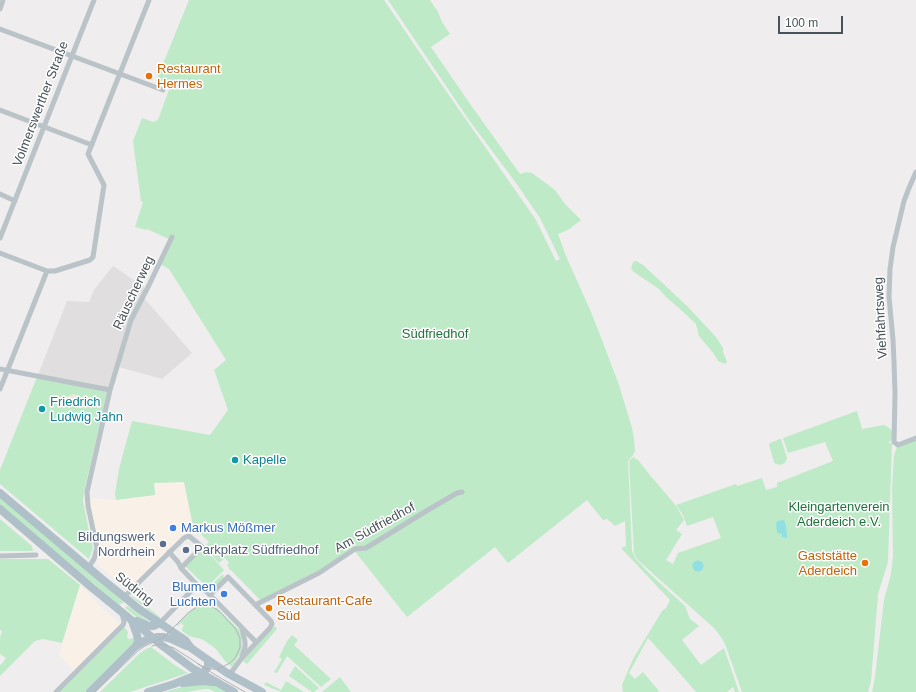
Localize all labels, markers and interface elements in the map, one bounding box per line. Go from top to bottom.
scale bar [780,8,845,34]
text: 100 m [785,16,818,30]
street label: Volmerswerther Straße [10,39,72,169]
place label: Restaurant Hermes [157,61,221,92]
marker: Restaurant Hermes [144,71,154,81]
street label: Räuscherweg [110,254,158,332]
street label: Viehfahrtsweg [871,277,891,359]
park label: Südfriedhof [402,326,468,342]
place label: Friedrich Ludwig Jahn [50,394,123,425]
marker: Friedrich Ludwig Jahn [37,404,47,414]
place label: Kapelle [243,452,286,468]
marker: Kapelle [230,455,240,465]
street label: Am Südfriedhof [332,499,418,557]
park label: Kleingartenverein Aderdeich e.V. [788,499,890,530]
place label: Markus Mößmer [181,520,276,536]
marker: Markus Mößmer [168,523,178,533]
place label: Bildungswerk Nordrhein [78,529,155,560]
marker: Bildungswerk Nordrhein [158,539,168,549]
place label: Parkplatz Südfriedhof [194,542,318,558]
marker: Parkplatz Südfriedhof [181,545,191,555]
place label: Gaststätte Aderdeich [798,548,857,579]
marker: Gaststätte Aderdeich [860,558,870,568]
street label: Südring [112,569,156,609]
place label: Blumen Luchten [170,579,216,610]
marker: Blumen Luchten [219,589,229,599]
place label: Restaurant-Cafe Süd [277,593,372,624]
marker: Restaurant-Cafe Süd [264,603,274,613]

